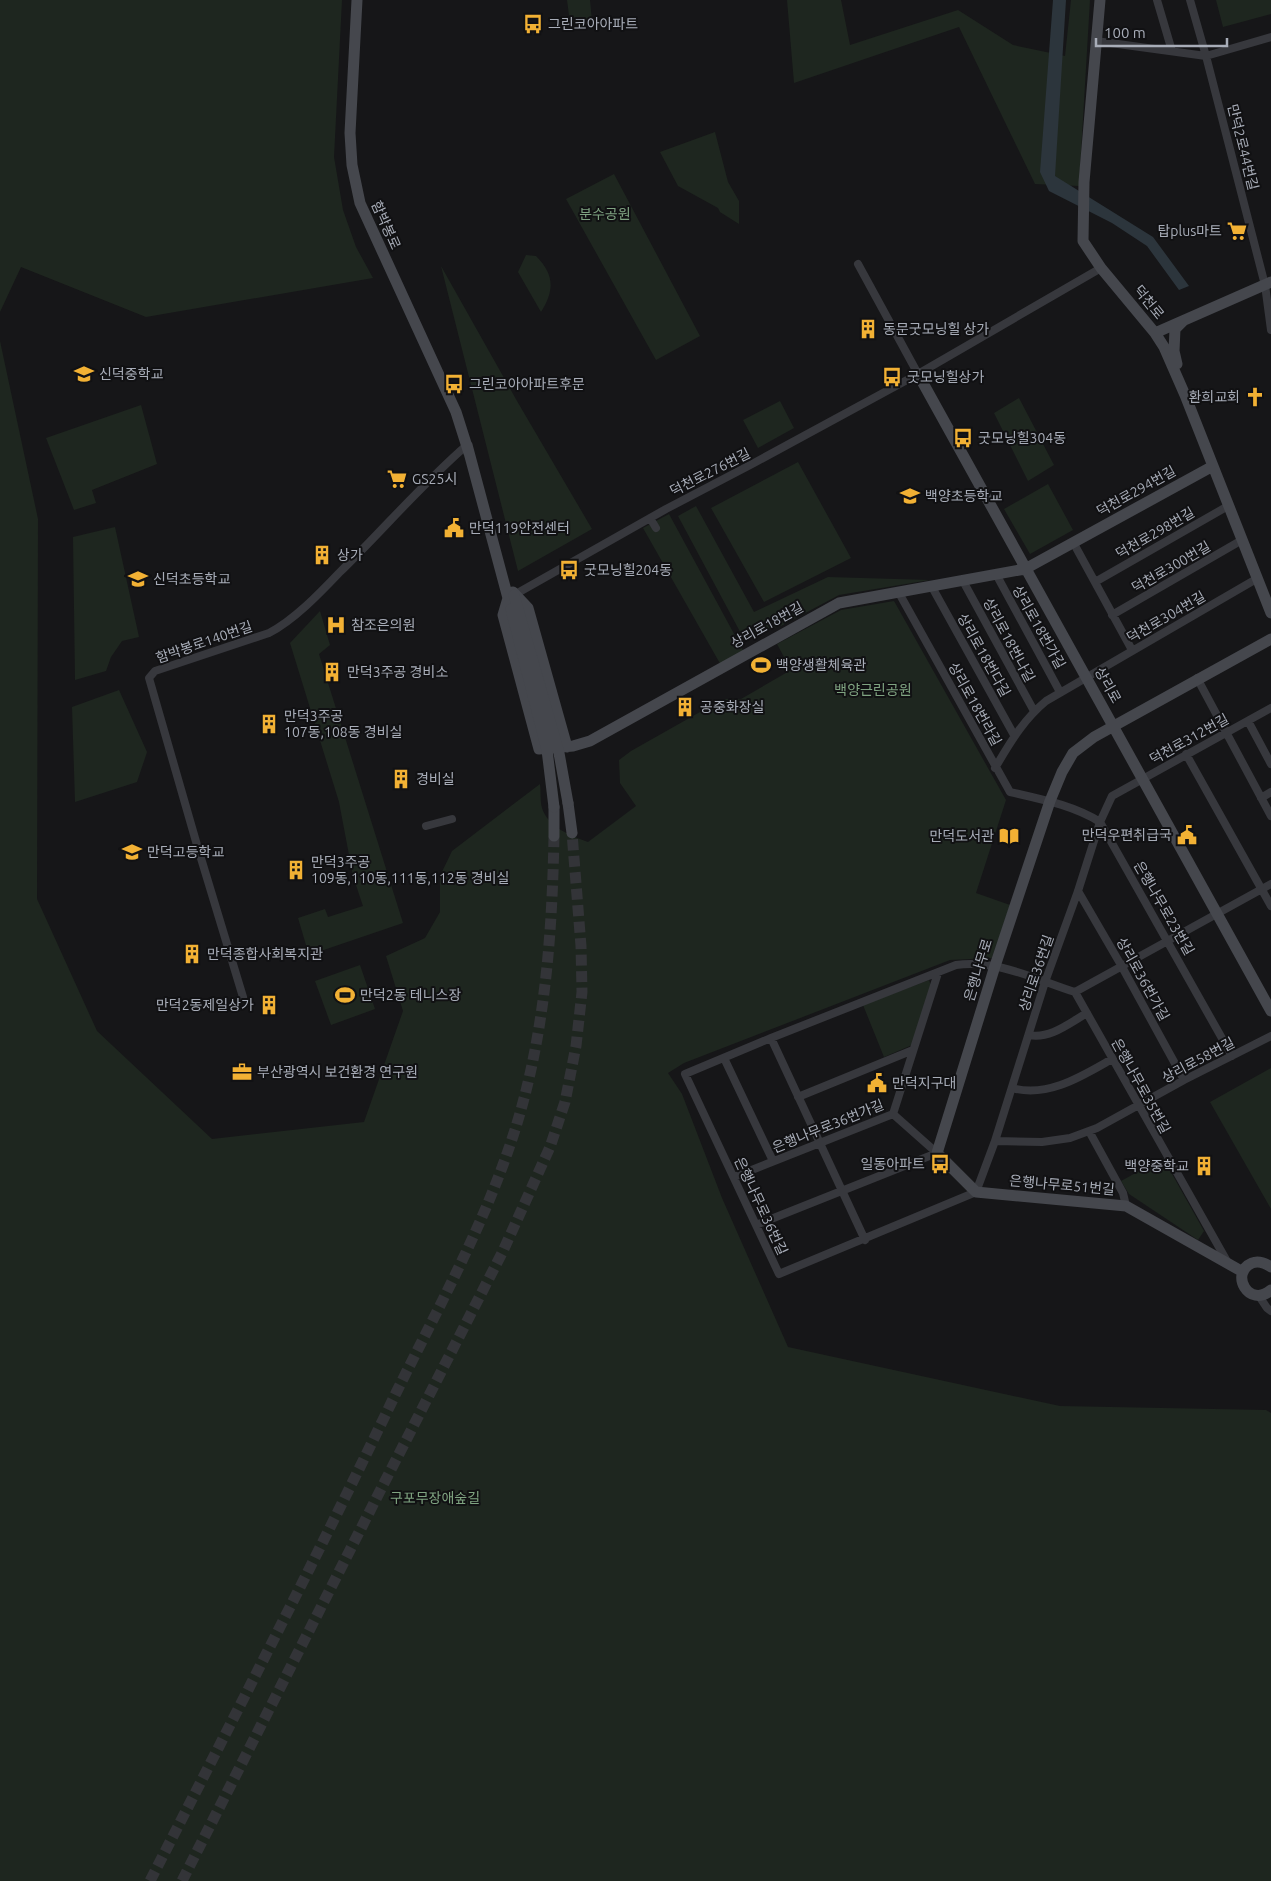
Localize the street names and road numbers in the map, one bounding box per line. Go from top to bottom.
street label: 만덕2로44번길 [1225,102,1261,192]
street label: 함박봉로 [368,198,404,252]
street label: 덕천로 [1131,282,1167,322]
street label: 덕천로276번길 [667,445,753,499]
street label: 덕천로294번길 [1094,463,1178,519]
street label: 덕천로298번길 [1113,504,1197,562]
street label: 덕천로300번길 [1129,538,1213,596]
street label: 상리로18번가길 [1009,582,1069,672]
street label: 덕천로304번길 [1124,588,1208,646]
street label: 상리로18번나길 [980,595,1038,685]
street label: 상리로18번길 [728,599,806,651]
street label: 상리로18번다길 [954,610,1014,700]
street label: 함박봉로140번길 [154,618,254,666]
street label: 상리로18번라길 [945,659,1005,749]
street label: 상리로 [1092,664,1124,706]
street label: 덕천로312번길 [1147,711,1231,767]
street label: 은행나무로23번길 [1131,858,1197,958]
street label: 상리로36번길 [1015,932,1057,1014]
street label: 상리로36번가길 [1113,934,1173,1024]
street label: 은행나무로 [961,937,995,1003]
street label: 상리로58번길 [1159,1034,1237,1086]
street label: 은행나무로35번길 [1108,1036,1174,1136]
street label: 은행나무로36번가길 [770,1096,886,1156]
street label: 은행나무로36번길 [731,1155,791,1257]
street label: 은행나무로51번길 [1009,1172,1115,1198]

